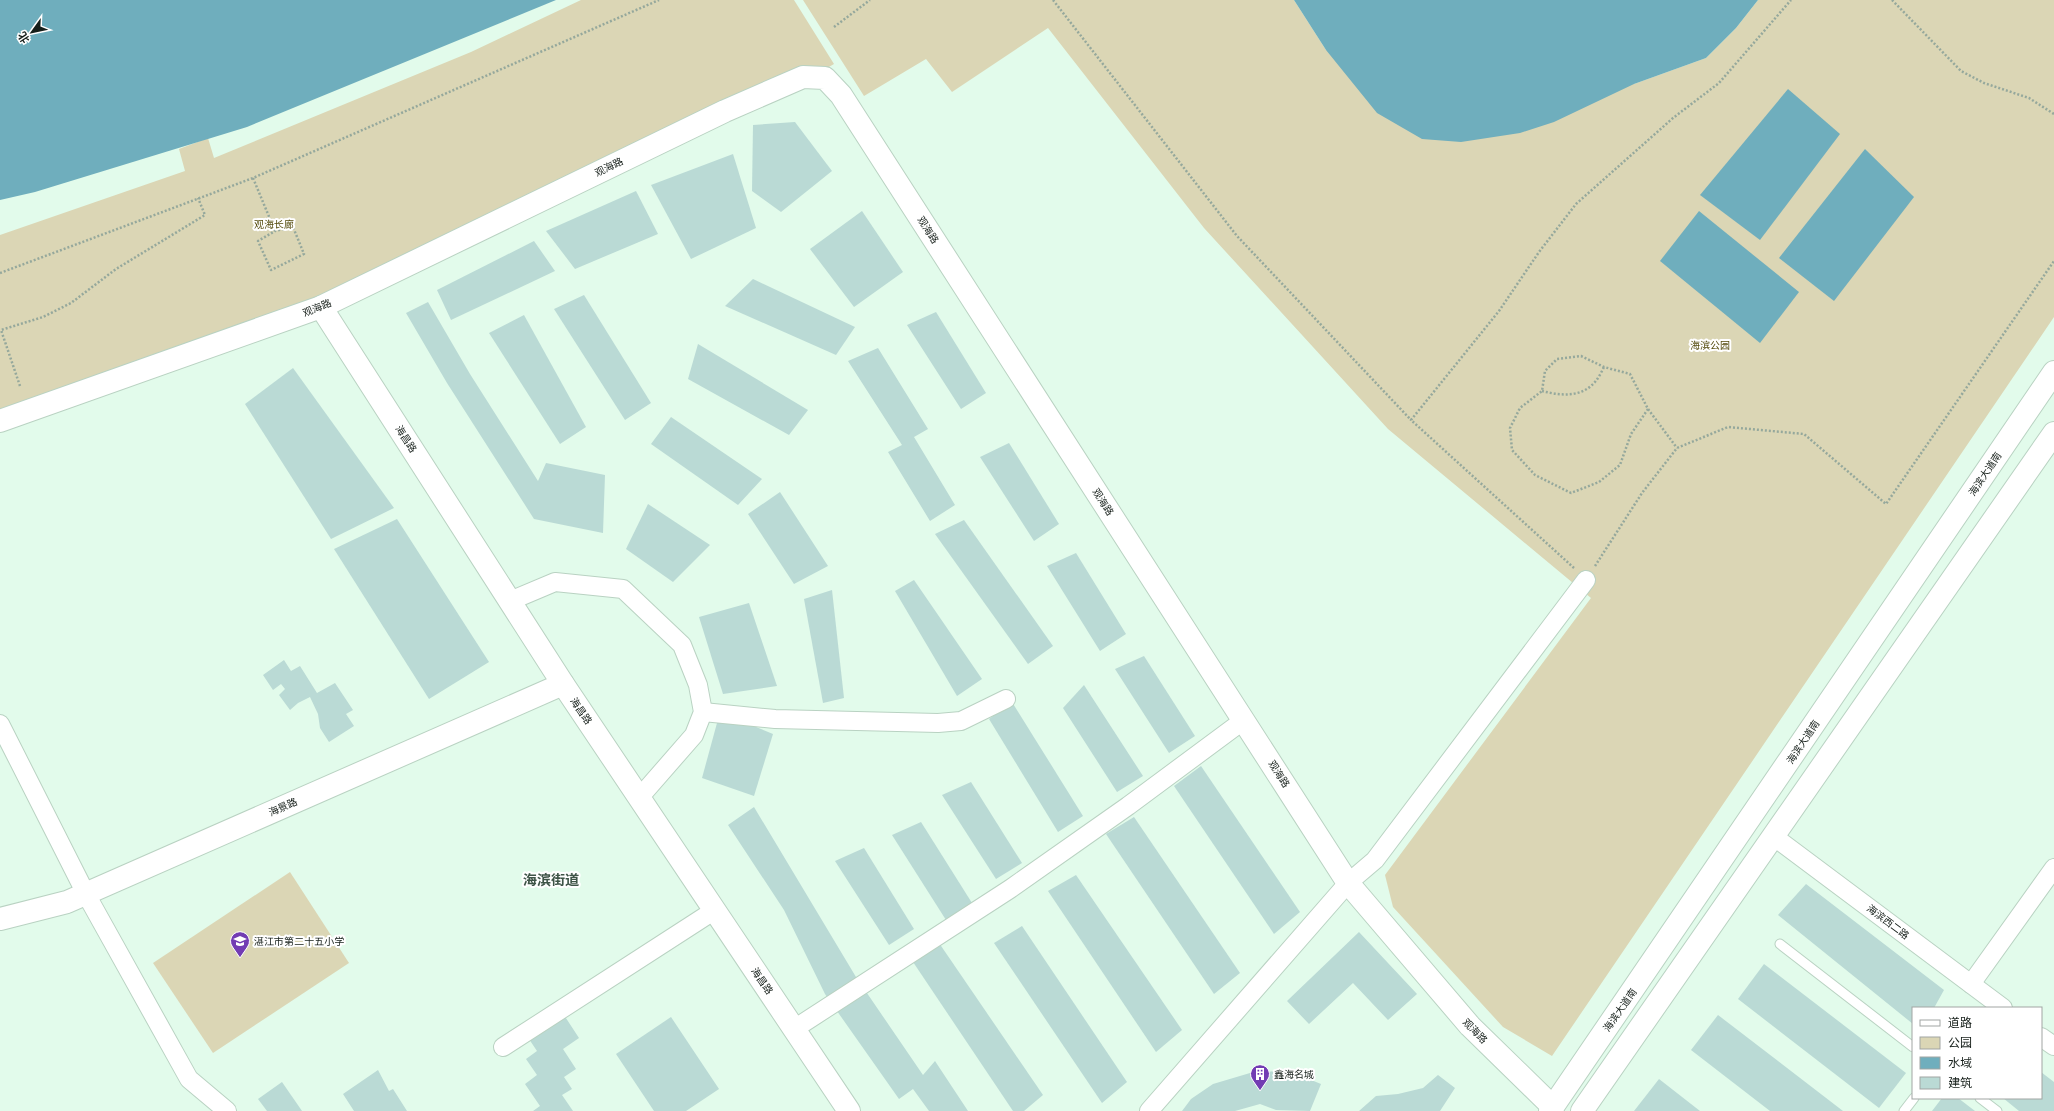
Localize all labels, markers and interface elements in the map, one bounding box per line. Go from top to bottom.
north arrow [12,12,52,52]
text: 北 [16,30,32,45]
street label: 观海路 [593,155,625,179]
street label: 观海路 [915,214,941,246]
park label: 观海长廊 [254,219,294,230]
street label: 观海路 [301,297,333,319]
park label: 海滨公园 [1690,340,1730,351]
street label: 海昌路 [393,423,419,455]
street label: 海滨大道南 [1966,450,2004,498]
street label: 观海路 [1090,486,1116,518]
street label: 海昌路 [568,695,594,727]
street label: 海滨大道南 [1784,718,1822,766]
street label: 观海路 [1266,758,1292,790]
street label: 海景路 [267,796,299,818]
district label: 海滨街道 [523,872,579,888]
street label: 海滨西二路 [1865,903,1911,941]
school or university icon: 湛江市第二十五小学 [229,930,251,958]
place label: 湛江市第二十五小学 [254,936,344,947]
street label: 海昌路 [749,965,775,997]
street label: 海滨大道南 [1601,986,1639,1034]
legend [1912,1007,2042,1099]
street label: 观海路 [1461,1016,1489,1046]
text: 道路 [1948,1016,1972,1029]
text: 公园 [1948,1036,1972,1049]
text: 水域 [1948,1056,1972,1069]
building icon: 鑫海名城 [1249,1063,1271,1091]
place label: 鑫海名城 [1274,1069,1314,1080]
text: 建筑 [1948,1076,1972,1089]

